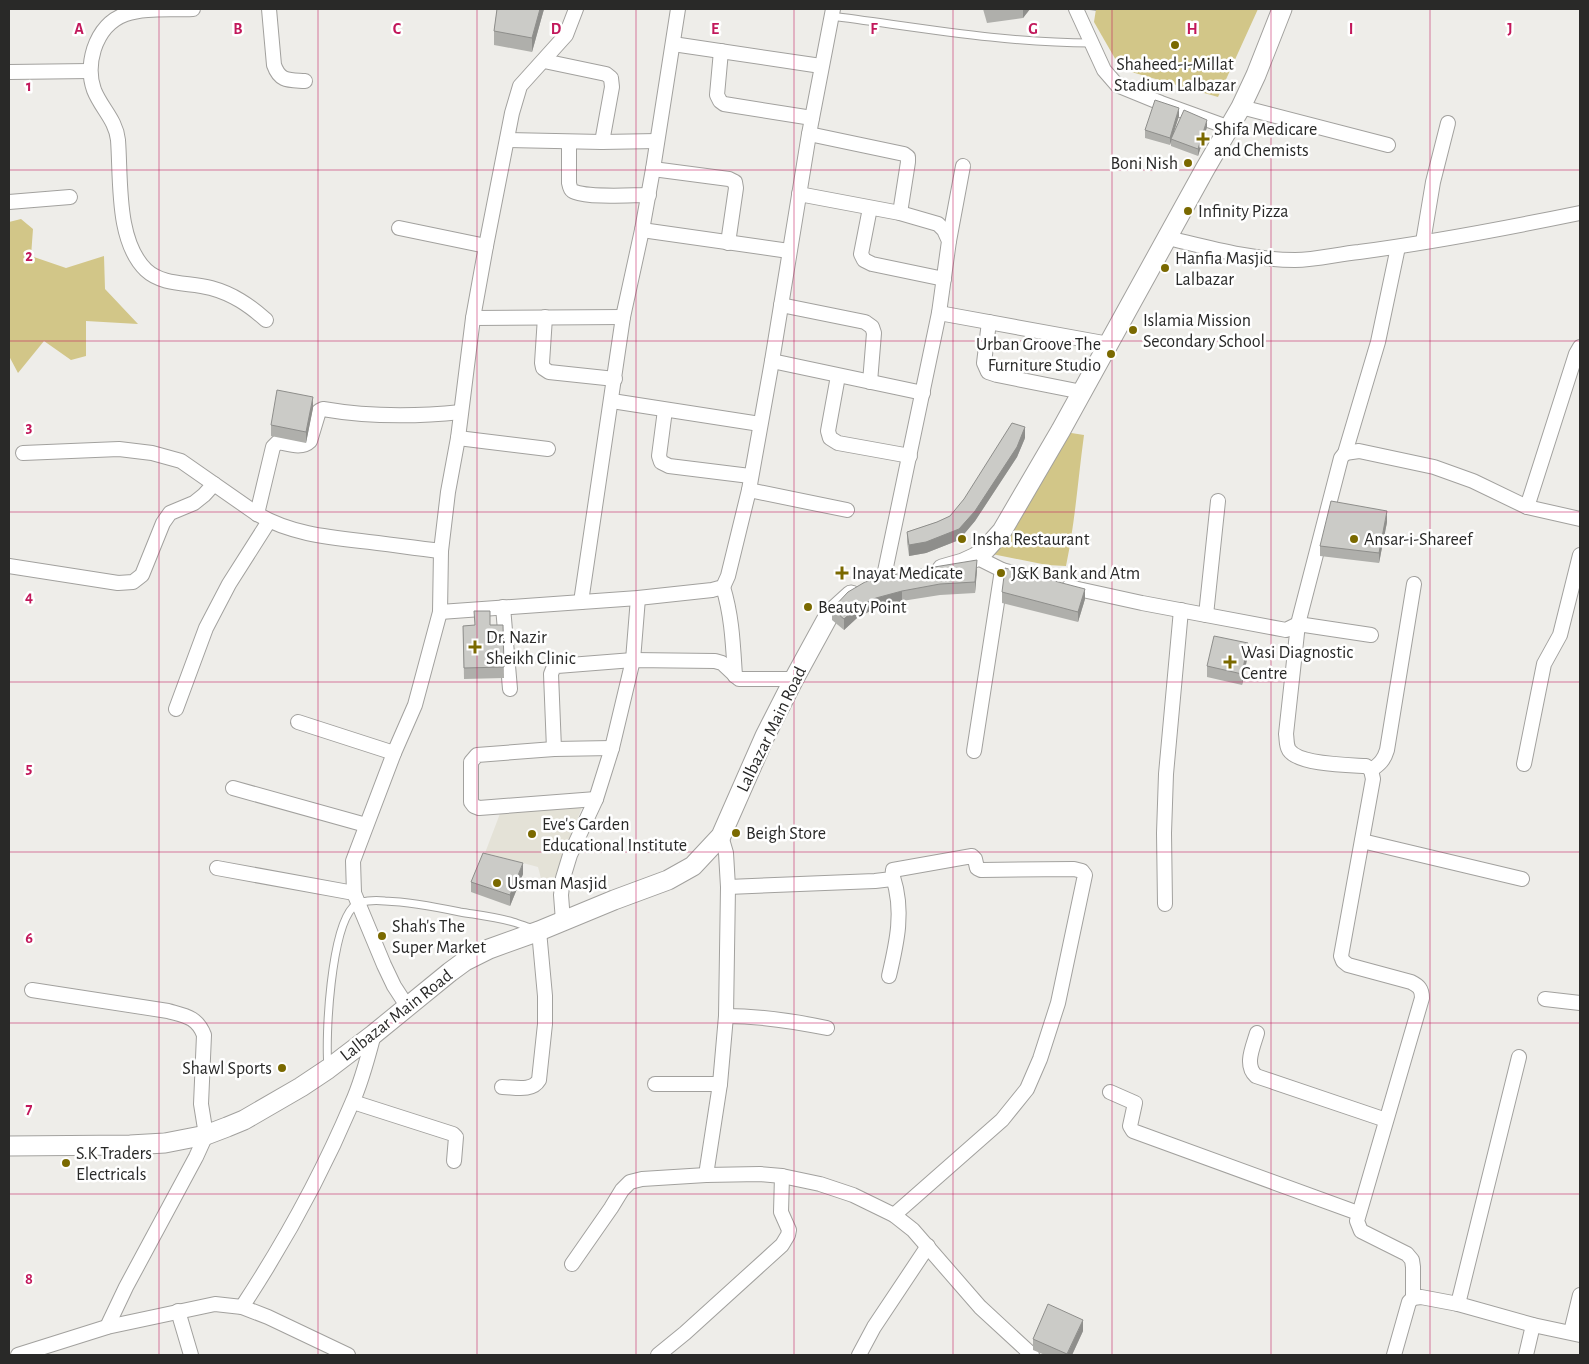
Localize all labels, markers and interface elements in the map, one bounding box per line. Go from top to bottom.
text: A [74,21,84,37]
text: B [233,21,243,37]
text: C [393,21,402,37]
text: D [551,21,562,37]
text: E [711,21,719,37]
text: F [870,21,878,37]
text: G [1028,21,1038,37]
text: H [1186,21,1198,37]
text: I [1349,21,1353,37]
text: J [1507,21,1513,37]
marker: Shaheed-i-Millat Stadium Lalbazar [1169,39,1181,51]
place label: Shaheed-i-Millat Stadium Lalbazar [1114,56,1236,95]
text: 1 [26,78,32,94]
place label: Shifa Medicare and Chemists [1214,121,1317,160]
marker: Shifa Medicare and Chemists [1196,132,1210,146]
place label: Boni Nish [1111,155,1178,173]
marker: Boni Nish [1182,157,1194,169]
place label: Infinity Pizza [1198,203,1289,221]
marker: Infinity Pizza [1182,205,1194,217]
text: 2 [25,248,33,264]
place label: Hanfia Masjid Lalbazar [1175,250,1273,289]
marker: Hanfia Masjid Lalbazar [1159,262,1171,274]
place label: Islamia Mission Secondary School [1143,312,1265,351]
marker: Islamia Mission Secondary School [1127,324,1139,336]
place label: Urban Groove The Furniture Studio [976,336,1101,375]
marker: Urban Groove The Furniture Studio [1105,348,1117,360]
text: 3 [26,419,33,435]
place label: Insha Restaurant [972,531,1090,549]
place label: Ansar-i-Shareef [1364,531,1474,549]
marker: Insha Restaurant [956,533,968,545]
marker: Ansar-i-Shareef [1348,533,1360,545]
place label: Inayat Medicate [852,565,963,583]
place label: J&K Bank and Atm [1011,565,1140,583]
marker: Inayat Medicate [836,567,848,579]
marker: J&K Bank and Atm [995,567,1007,579]
text: 4 [25,589,33,605]
place label: Beauty Point [818,599,907,617]
marker: Beauty Point [802,601,814,613]
place label: Dr. Nazir Sheikh Clinic [486,629,576,668]
marker: Dr. Nazir Sheikh Clinic [468,640,482,654]
place label: Wasi Diagnostic Centre [1241,644,1353,683]
marker: Wasi Diagnostic Centre [1223,655,1237,669]
street label: Lalbazar Main Road [734,664,810,795]
text: 5 [26,760,33,776]
place label: Eve's Garden Educational Institute [542,816,687,855]
place label: Beigh Store [746,825,826,843]
marker: Beigh Store [730,827,742,839]
marker: Eve's Garden Educational Institute [526,828,538,840]
place label: Usman Masjid [507,875,607,893]
marker: Usman Masjid [491,877,503,889]
place label: Shah's The Super Market [392,918,486,957]
text: 6 [25,930,33,946]
marker: Shah's The Super Market [376,930,388,942]
street label: Lalbazar Main Road [337,967,456,1065]
place label: Shawl Sports [182,1060,272,1078]
marker: Shawl Sports [276,1062,288,1074]
text: 7 [26,1101,33,1117]
place label: S.K Traders Electricals [76,1145,152,1184]
marker: S.K Traders Electricals [60,1157,72,1169]
text: 8 [25,1271,33,1287]

